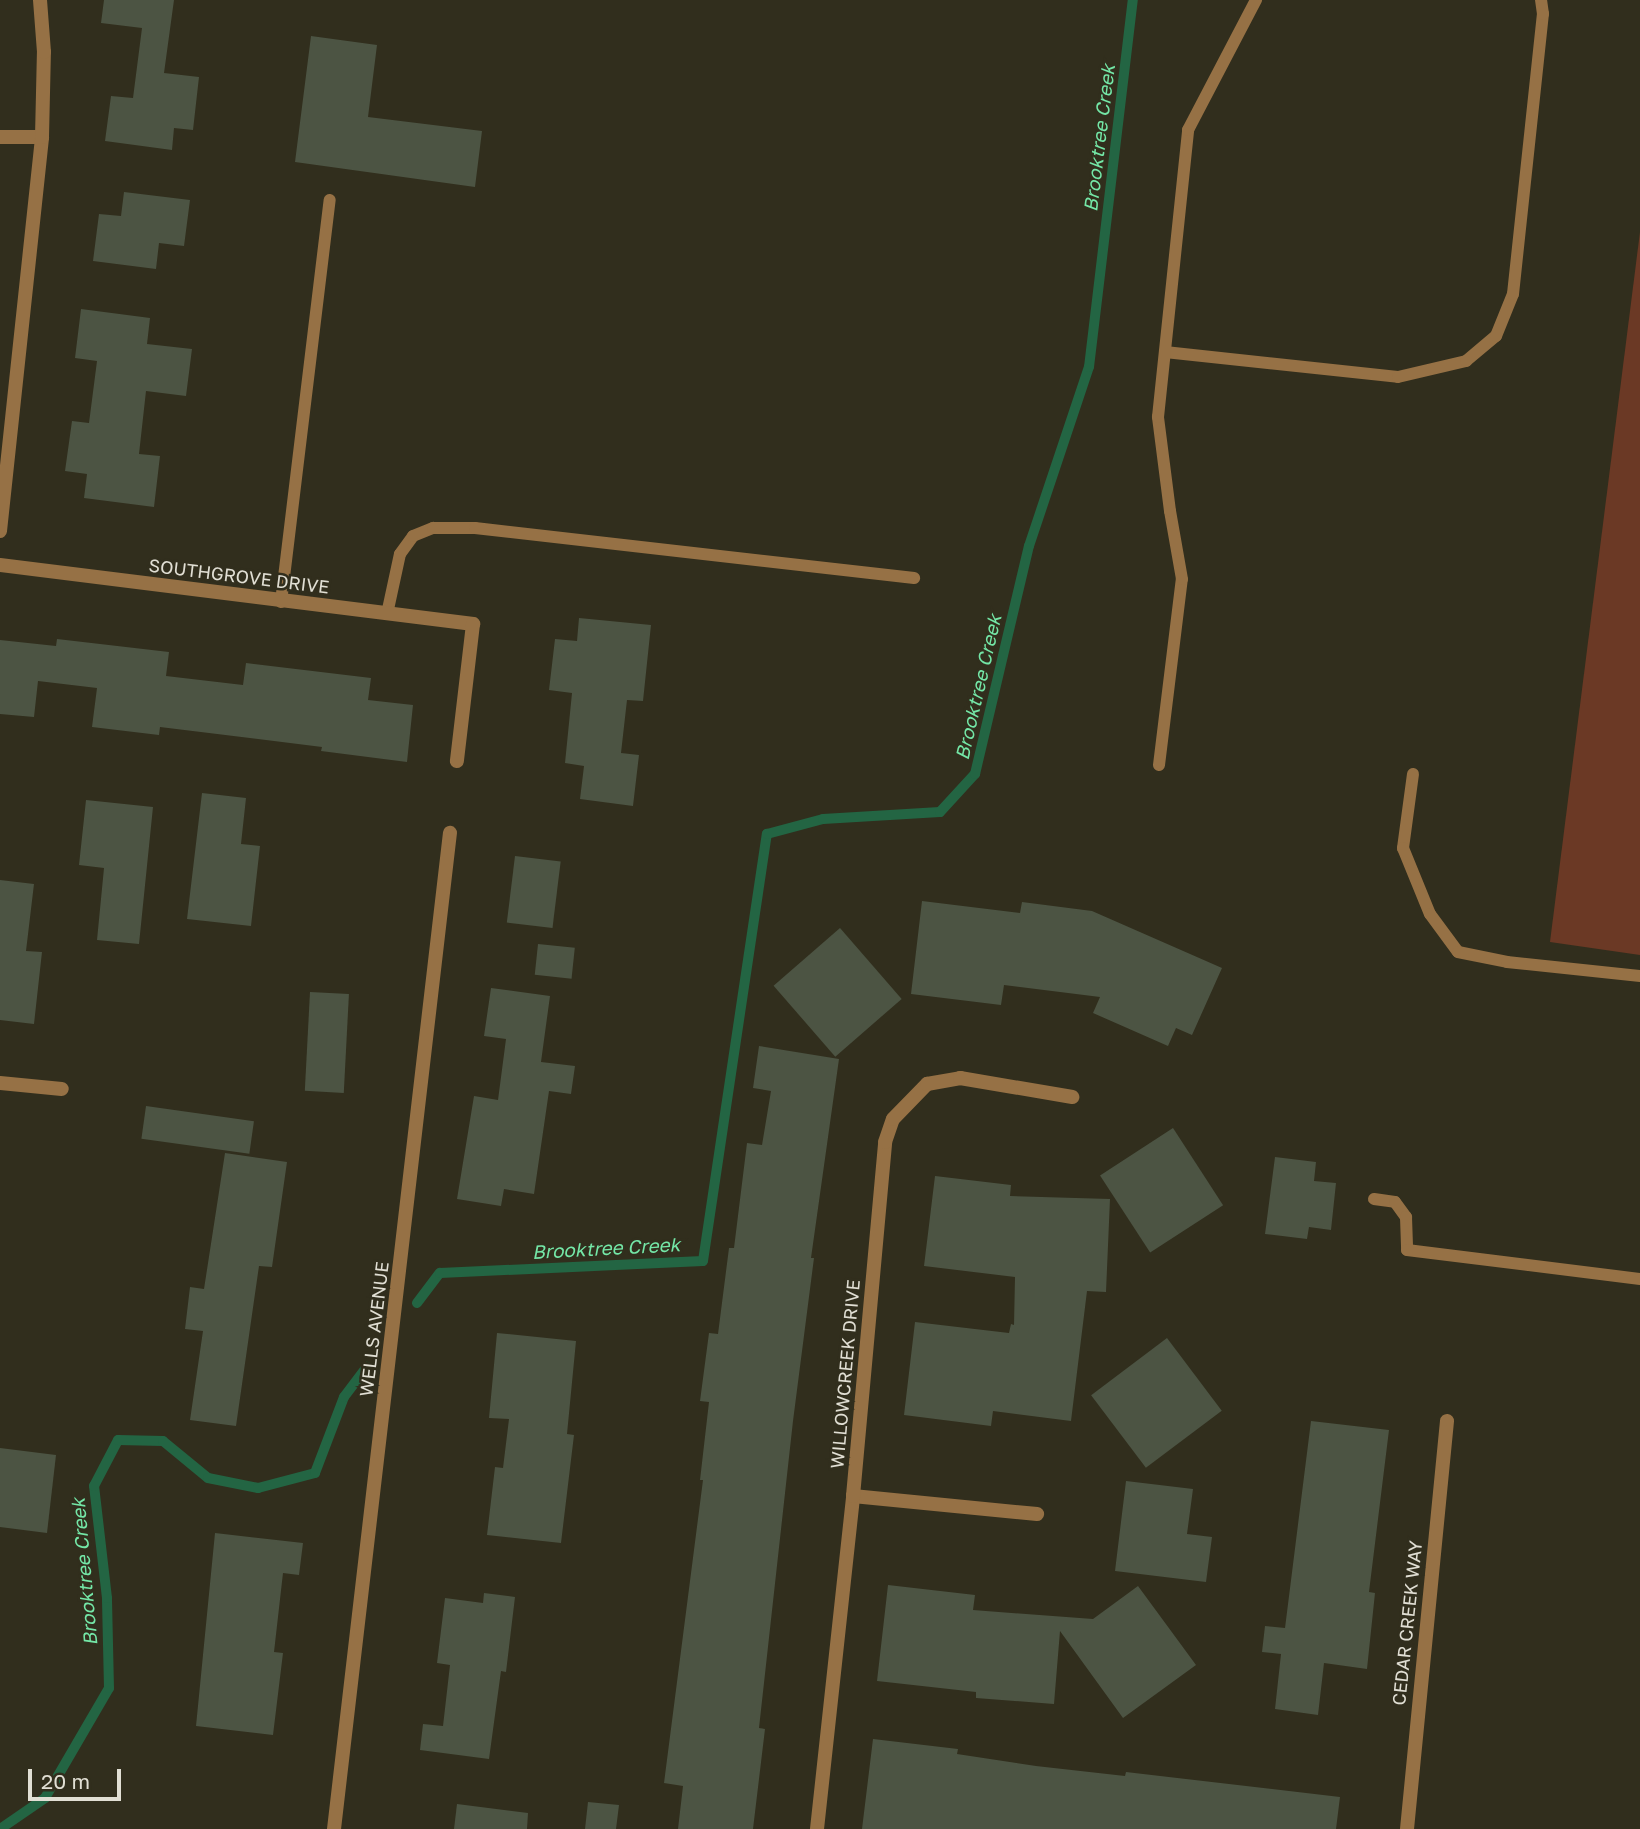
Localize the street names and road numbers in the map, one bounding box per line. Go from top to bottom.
street label: SOUTHGROVE DRIVE [147,554,331,598]
street label: WELLS AVENUE [355,1260,393,1398]
street label: WILLOWCREEK DRIVE [826,1278,864,1470]
street label: CEDAR CREEK WAY [1388,1540,1426,1706]

